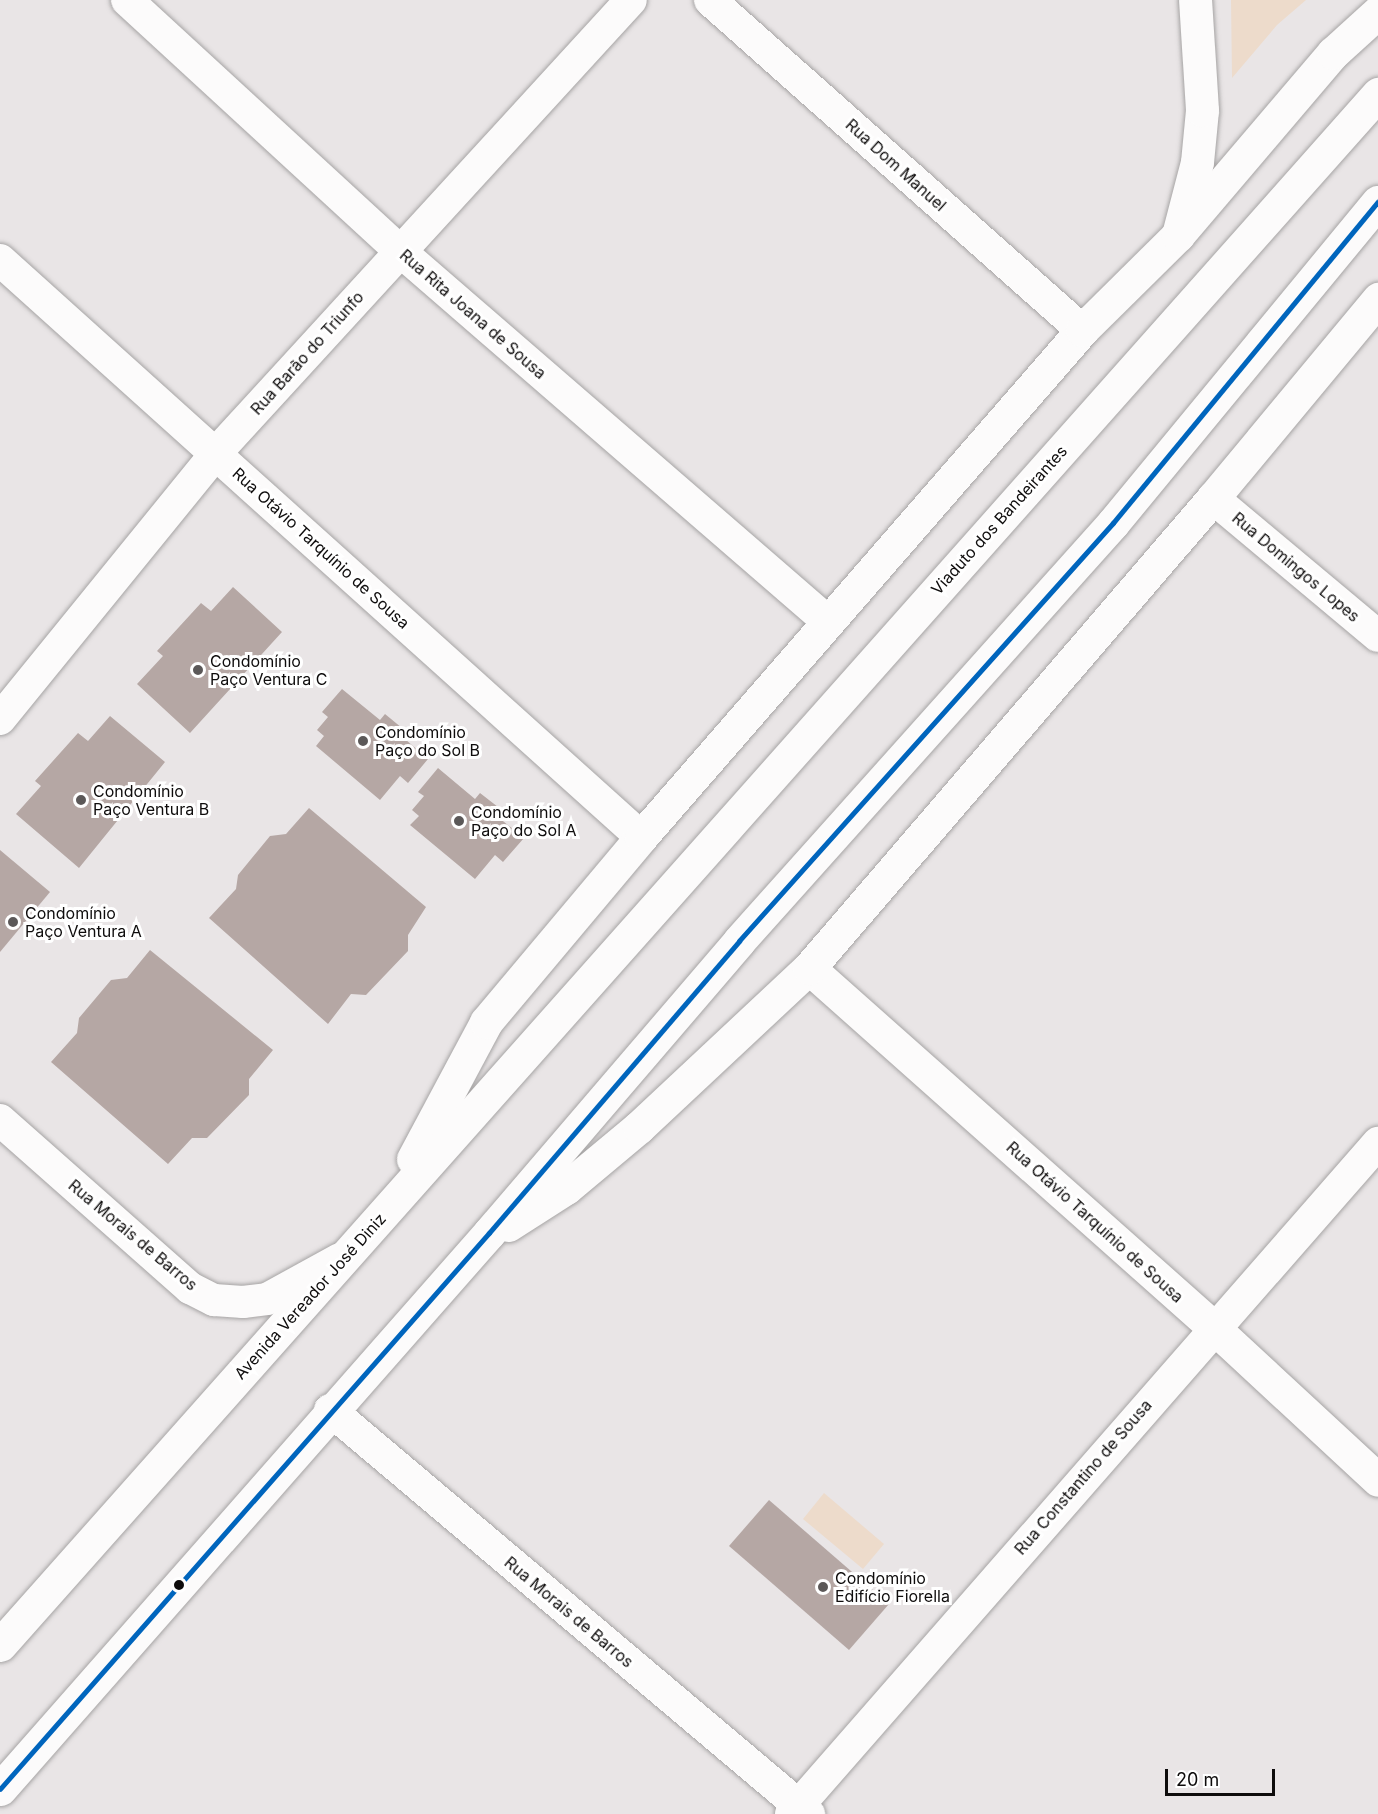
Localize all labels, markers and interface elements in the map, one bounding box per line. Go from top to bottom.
street label: Rua Dom Manuel [842,115,950,215]
street label: Rua Rita Joana de Sousa [396,245,550,383]
street label: Rua Barão do Triunfo [247,287,367,419]
street label: Viaduto dos Bandeirantes [927,442,1071,598]
street label: Rua Otávio Tarquínio de Sousa [229,463,413,633]
street label: Rua Domingos Lopes [1228,508,1364,626]
place label: Condomínio Paço Ventura C [210,651,327,689]
marker: Condomínio Paço Ventura C [191,663,205,677]
place label: Condomínio Paço do Sol B [375,722,480,760]
marker: Condomínio Paço do Sol B [356,734,370,748]
place label: Condomínio Paço Ventura B [93,781,209,819]
marker: Condomínio Paço Ventura B [74,793,88,807]
place label: Condomínio Paço do Sol A [471,802,577,840]
marker: Condomínio Paço do Sol A [452,814,466,828]
place label: Condomínio Paço Ventura A [25,903,142,941]
marker: Condomínio Paço Ventura A [6,915,20,929]
street label: Rua Otávio Tarquínio de Sousa [1003,1137,1187,1307]
street label: Rua Morais de Barros [65,1175,201,1295]
street label: Avenida Vereador José Diniz [230,1209,390,1383]
street label: Rua Constantino de Sousa [1010,1396,1156,1558]
street label: Rua Morais de Barros [501,1552,637,1672]
place label: Condomínio Edifício Fiorella [835,1568,950,1606]
unlabelled marker [173,1579,185,1591]
marker: Condomínio Edifício Fiorella [816,1580,830,1594]
scale bar [1168,1757,1278,1795]
text: 20 m [1176,1769,1219,1790]

